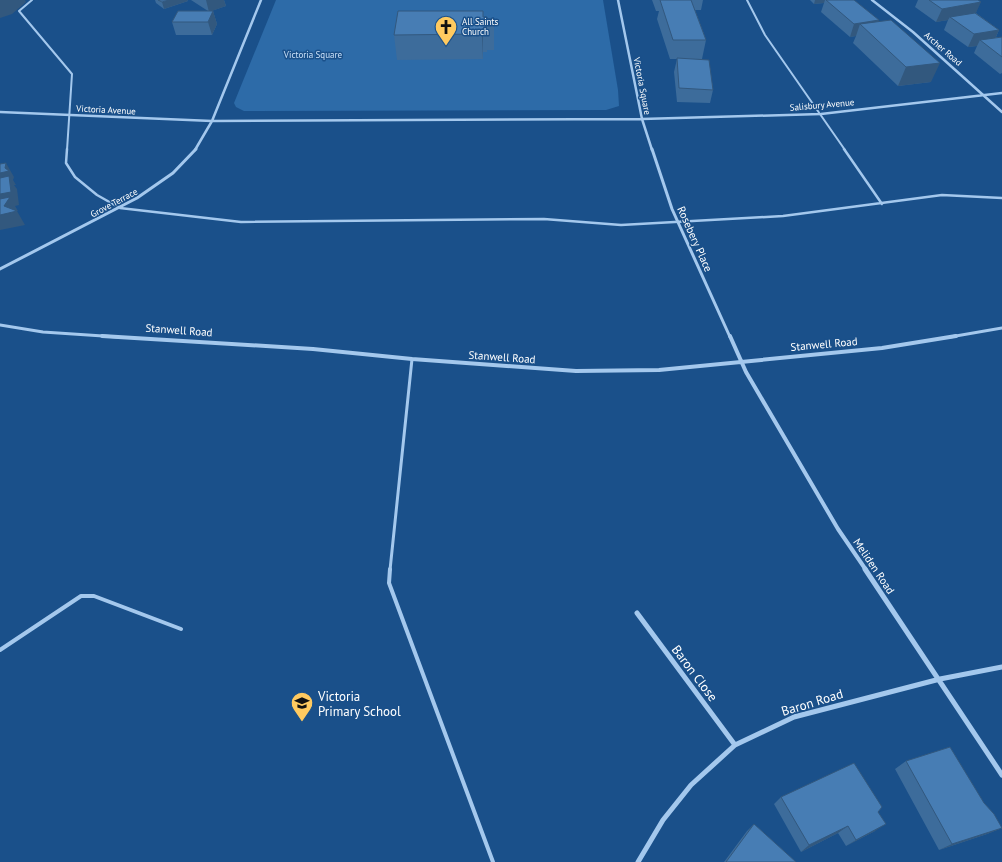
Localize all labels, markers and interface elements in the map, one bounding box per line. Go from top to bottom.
church icon: All Saints Church [433,14,459,47]
place label: All Saints Church [462,16,499,37]
street label: Archer Road [922,29,965,68]
park label: Victoria Square [283,49,343,60]
street label: Victoria Square [631,55,654,116]
street label: Salisbury Avenue [789,96,855,113]
street label: Victoria Avenue [75,102,136,117]
street label: Grove Terrace [88,185,140,220]
street label: Rosebery Place [674,204,716,274]
street label: Stanwell Road [145,321,213,339]
street label: Stanwell Road [790,334,858,354]
street label: Stanwell Road [468,348,536,366]
street label: Meliden Road [850,535,898,597]
street label: Baron Close [668,642,721,705]
street label: Baron Road [779,685,845,720]
place label: Victoria Primary School [317,688,401,720]
school or university icon: Victoria Primary School [289,690,315,723]

